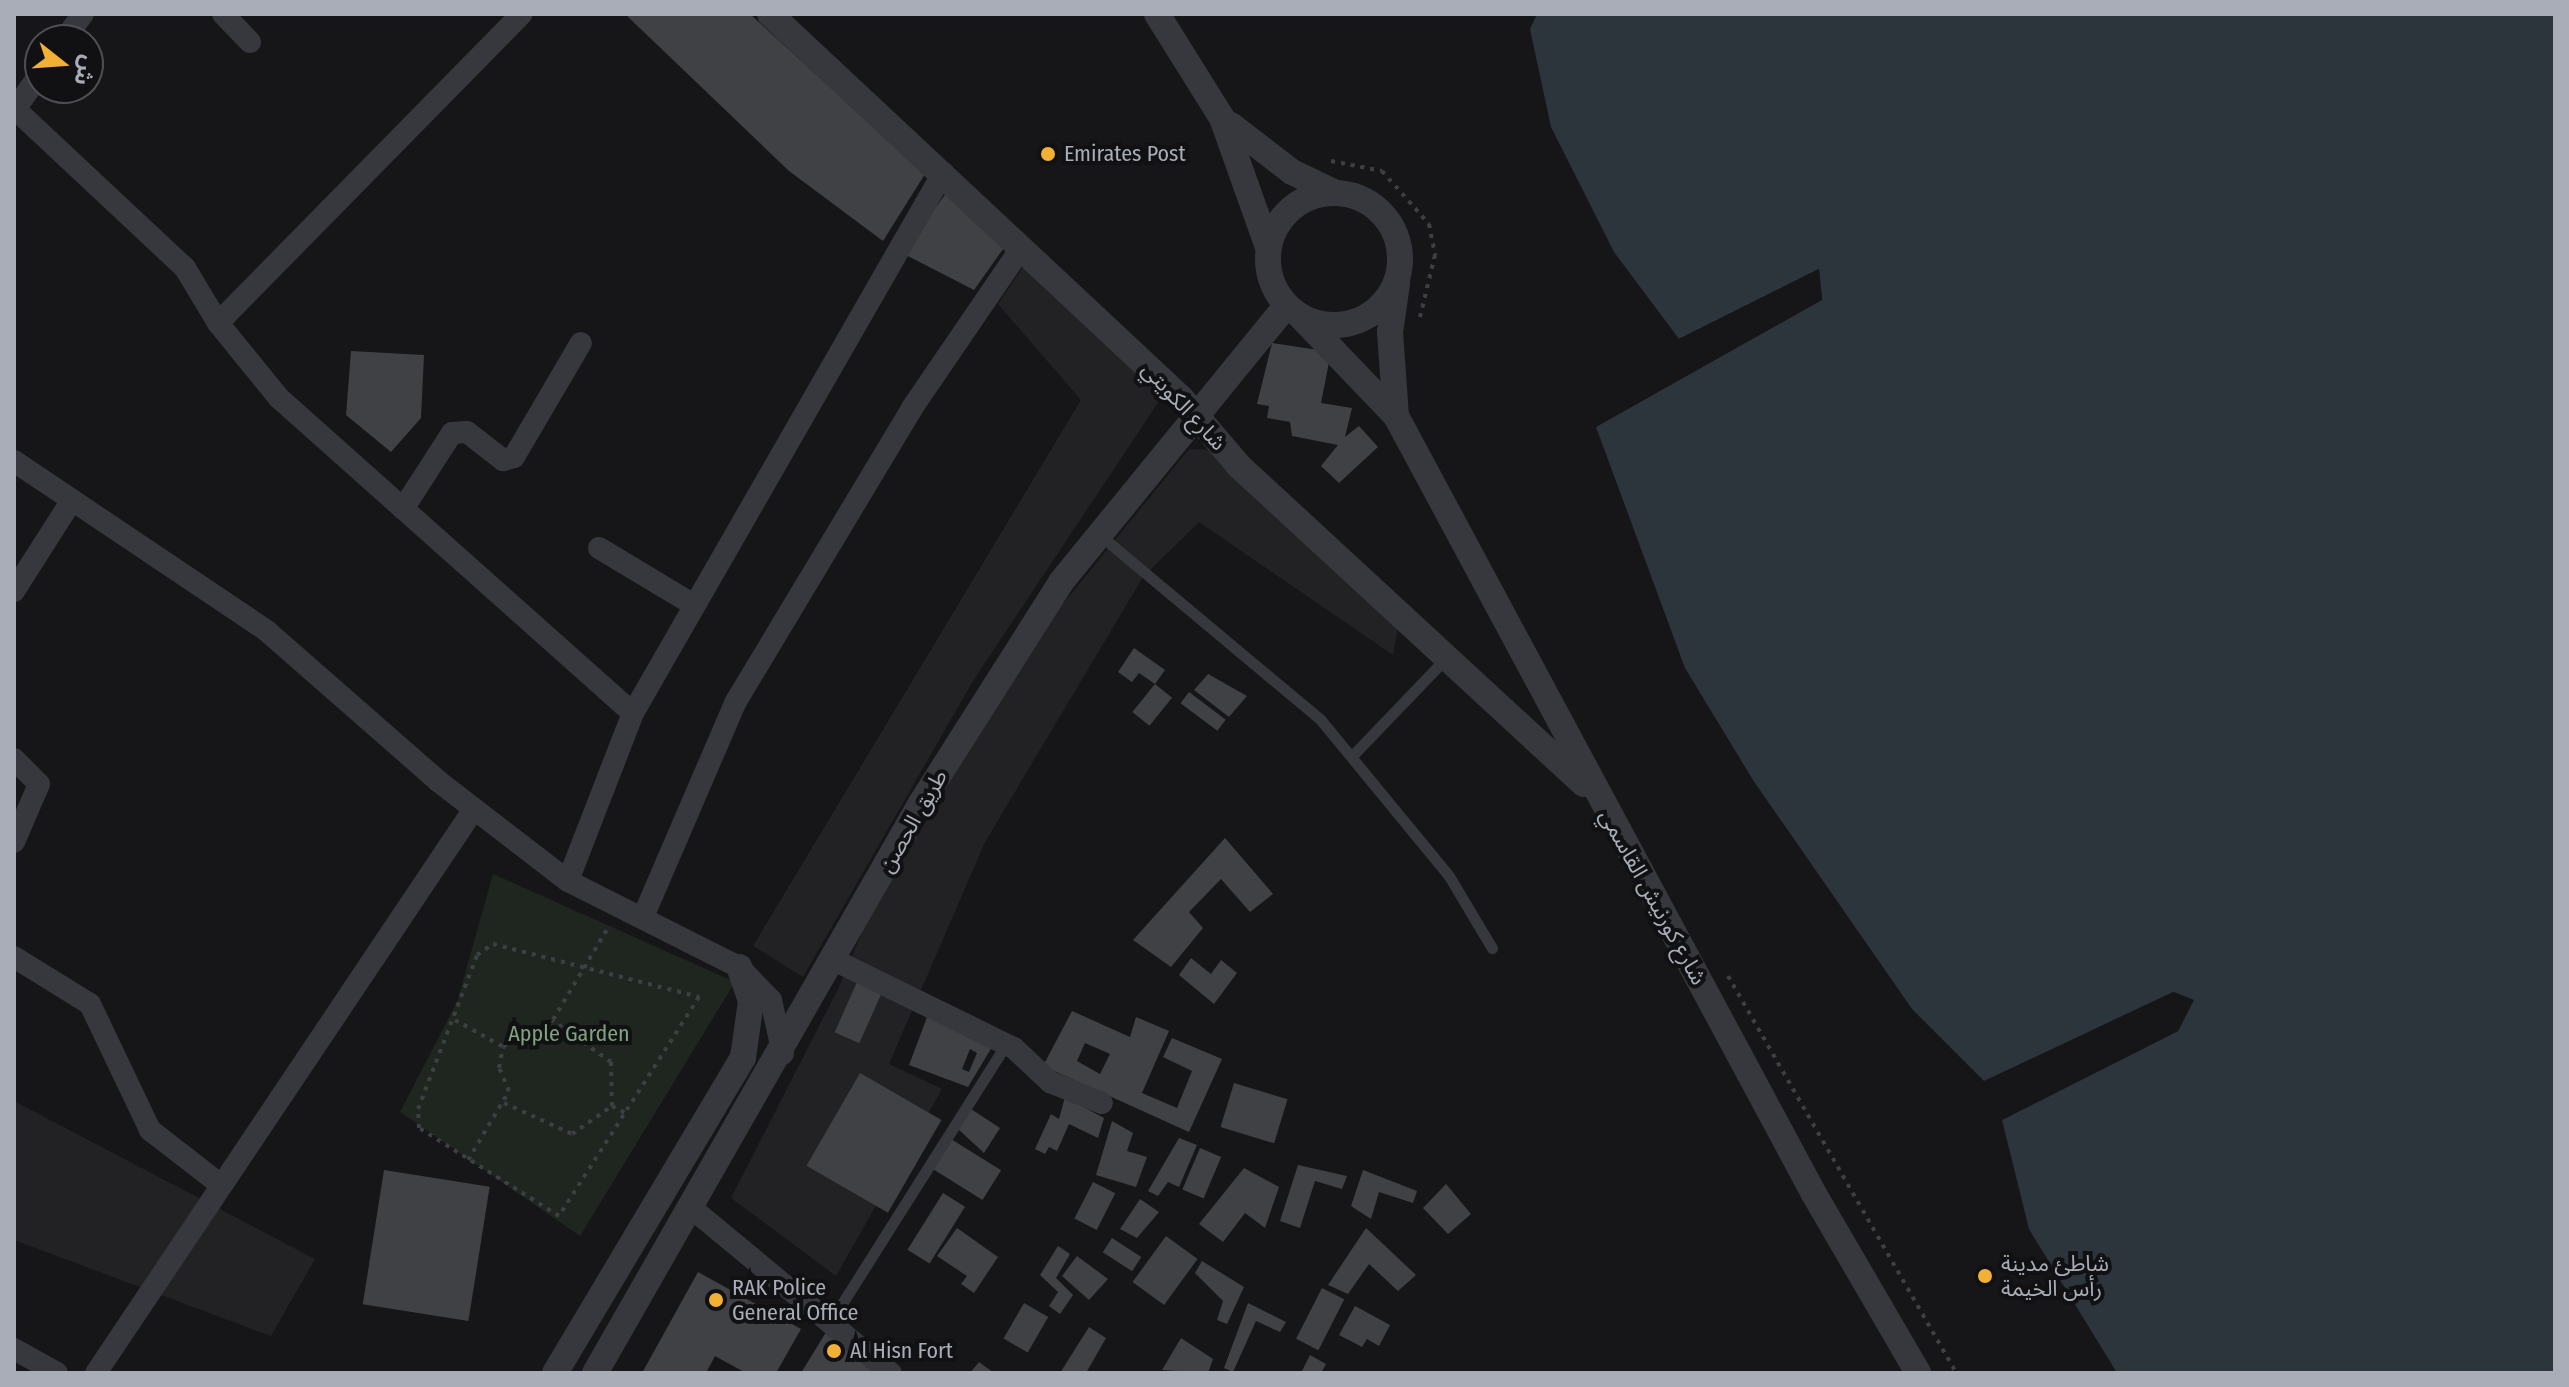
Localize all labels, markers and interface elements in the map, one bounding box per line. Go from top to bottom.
north arrow [24,24,104,104]
text: ش [68,52,103,89]
place label: Emirates Post [1064,141,1186,167]
marker: Emirates Post [1039,145,1057,163]
street label: شارع الكويتي [1136,356,1232,456]
street label: طريق الحصن [873,765,953,877]
street label: شارع كورنيش القاسمي [1594,805,1712,989]
park label: Apple Garden [508,1021,630,1047]
place label: شاطئ مدينة رأس الخيمة [2001,1250,2109,1302]
marker: شاطئ مدينة رأس الخيمة [1976,1267,1994,1285]
place label: RAK Police General Office [732,1274,858,1326]
marker: RAK Police General Office [707,1291,725,1309]
place label: Al Hisn Fort [850,1338,953,1364]
marker: Al Hisn Fort [825,1342,843,1360]

